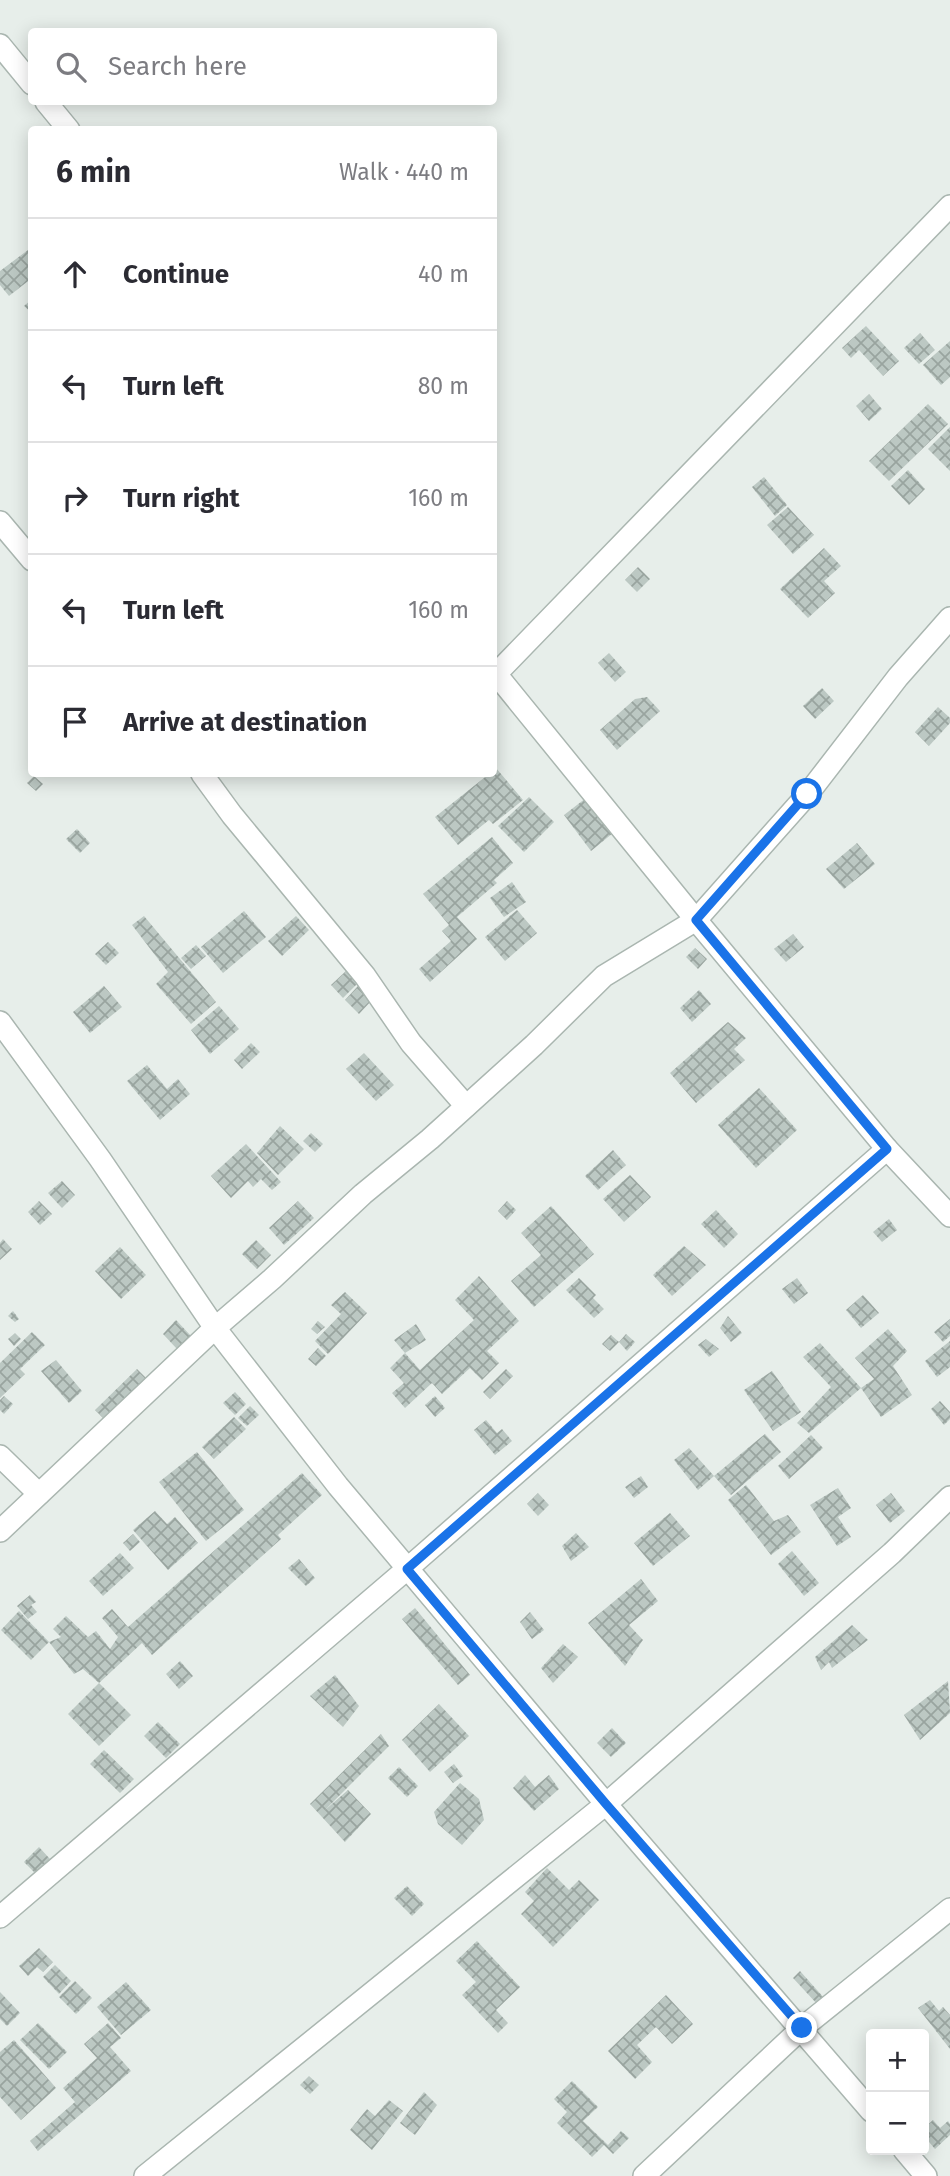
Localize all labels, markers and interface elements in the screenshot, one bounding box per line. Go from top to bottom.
search box [28,28,497,105]
icon: search [52,48,90,86]
text: Search here [108,51,247,82]
text: 6 min [56,154,131,190]
text: Walk · 440 m [339,158,469,186]
icon: ahead [56,255,94,293]
text: Continue [123,259,229,290]
text: 40 m [418,260,469,288]
icon: left [56,367,94,405]
text: Turn left [123,371,224,402]
text: 80 m [418,372,469,400]
icon: right [56,479,94,517]
text: Turn right [123,483,240,514]
text: 160 m [408,484,469,512]
icon: left [56,591,94,629]
text: Turn left [123,595,224,626]
text: 160 m [408,596,469,624]
icon: arrive [56,703,94,741]
text: Arrive at destination [123,707,367,738]
route start [791,778,822,809]
route end [786,2012,817,2043]
map controls [866,2029,929,2155]
button: + [866,2029,929,2092]
button: − [866,2092,929,2155]

